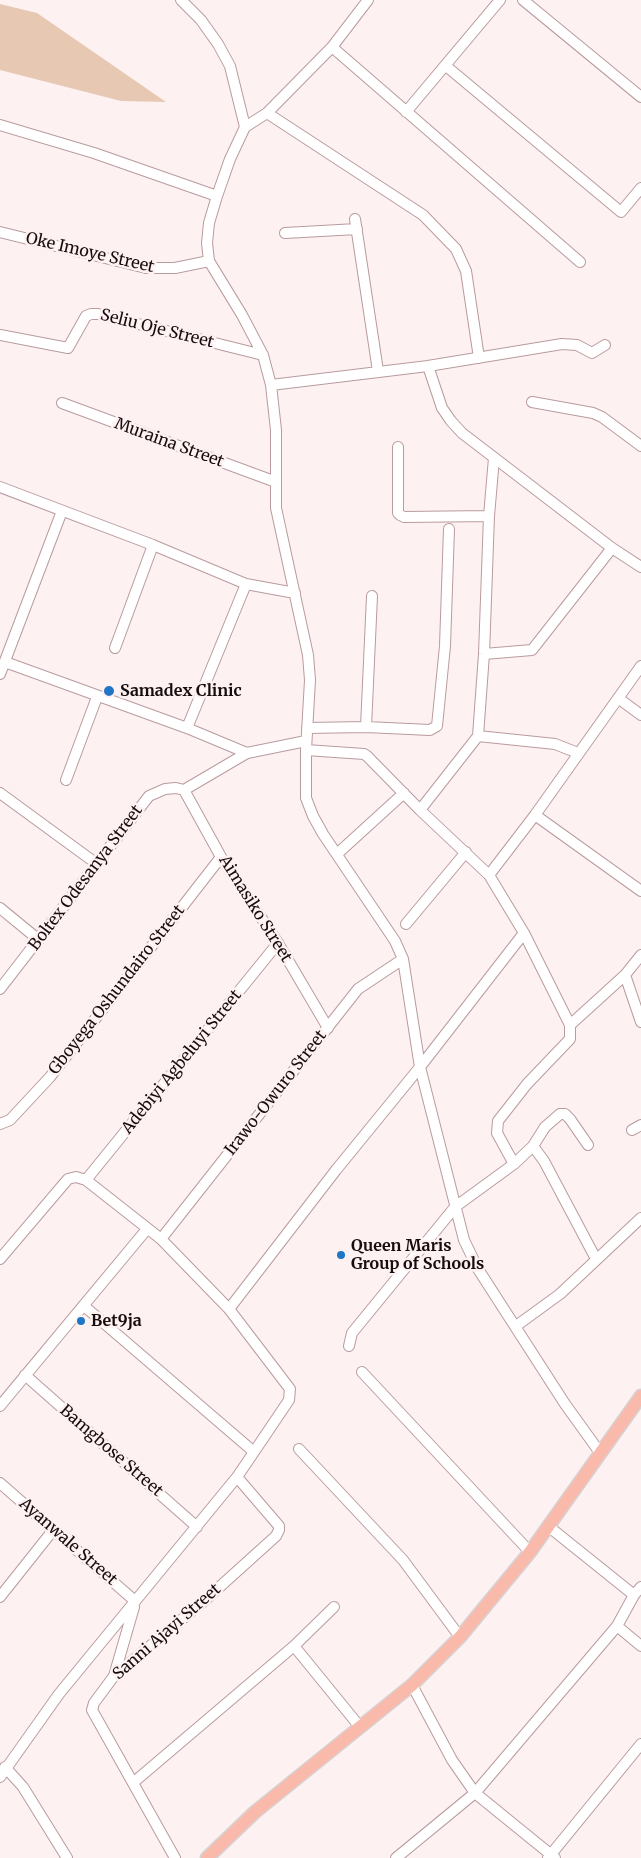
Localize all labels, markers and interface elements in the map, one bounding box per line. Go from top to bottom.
street label: Oke Imoye Street [24,229,156,277]
street label: Seliu Oje Street [98,306,216,352]
street label: Muraina Street [112,414,226,472]
place label: Samadex Clinic [120,681,242,701]
marker: Samadex Clinic [102,684,116,698]
street label: Boltex Odesanya Street [25,802,147,954]
street label: Aimasiko Street [214,852,296,966]
street label: Gboyega Oshundairo Street [45,901,189,1079]
street label: Adebiyi Agbeluyi Street [118,986,246,1138]
street label: Irawo-Owuro Street [221,1027,331,1159]
place label: Queen Maris Group of Schools [351,1236,484,1274]
marker: Queen Maris Group of Schools [335,1249,347,1261]
place label: Bet9ja [91,1311,142,1331]
marker: Bet9ja [75,1315,87,1327]
street label: Bamgbose Street [56,1401,166,1501]
street label: Ayanwale Street [15,1494,121,1590]
street label: Sanni Ajayi Street [109,1580,225,1684]

